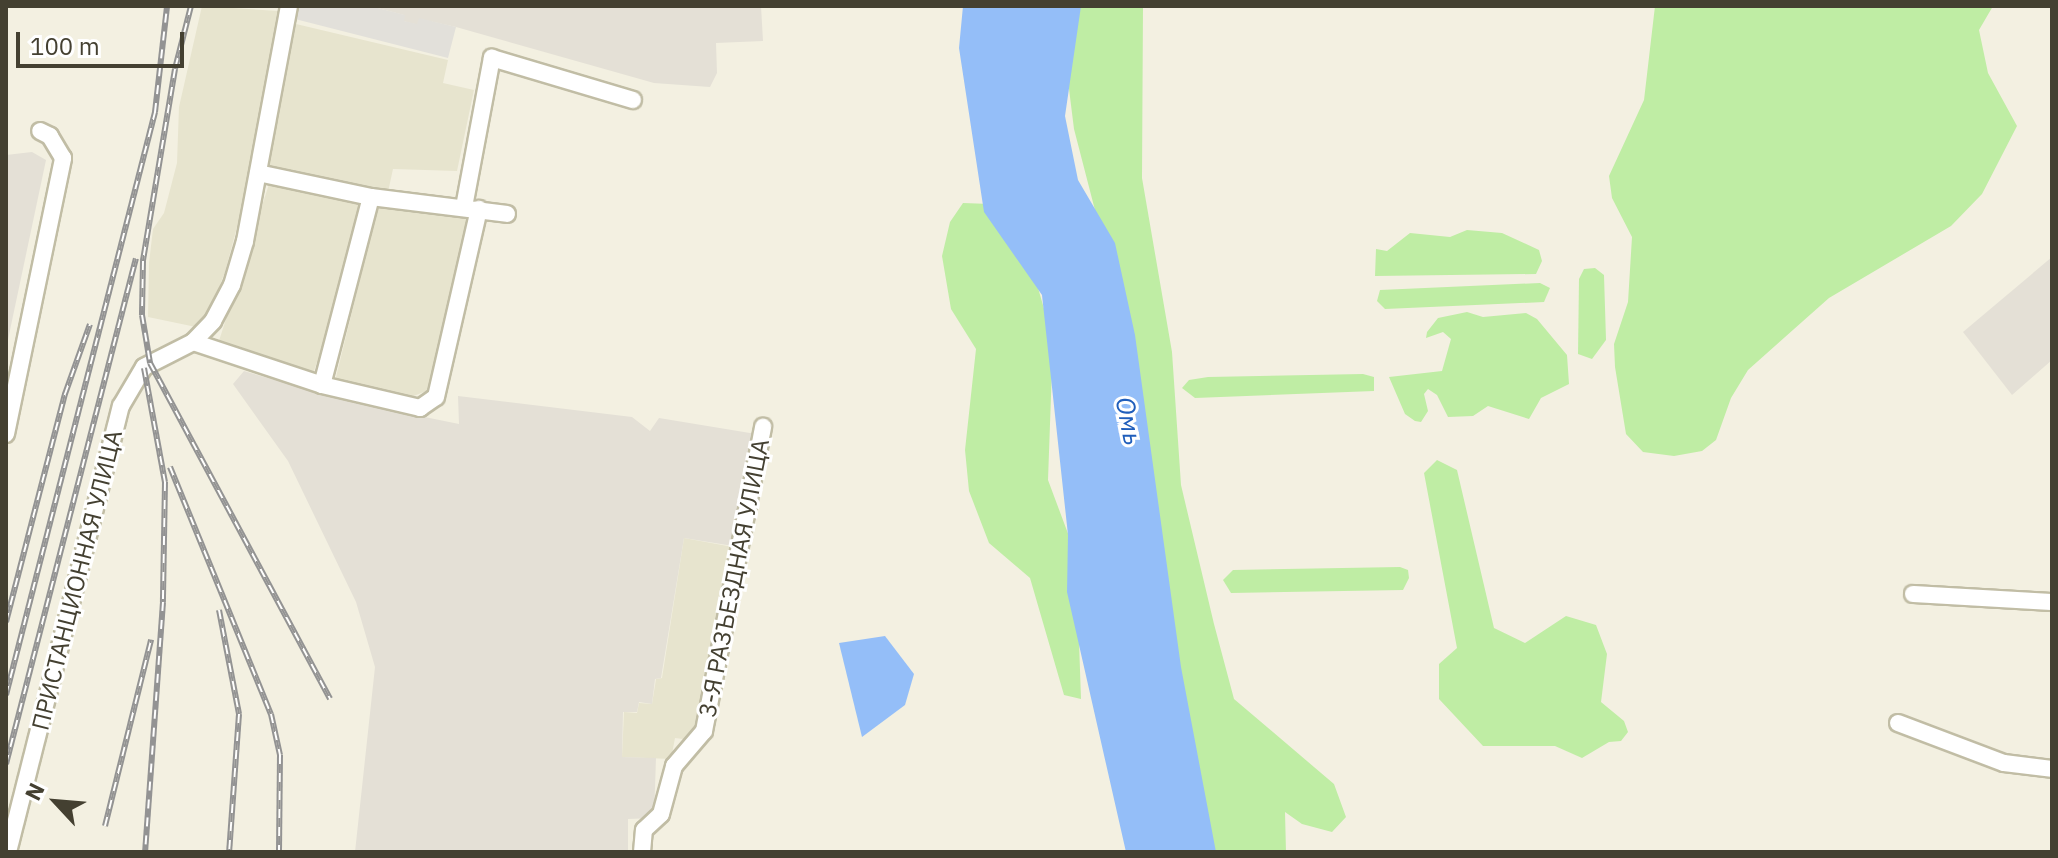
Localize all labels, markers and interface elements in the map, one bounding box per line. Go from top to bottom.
scale bar [20,16,188,66]
text: 100 m [30,30,100,62]
water label: Омь [1109,394,1149,448]
street label: ПРИСТАНЦИОННАЯ УЛИЦА [26,427,128,733]
street label: 3-Я РАЗЪЕЗДНАЯ УЛИЦА [693,436,775,720]
north arrow [16,762,96,842]
text: N [17,778,51,805]

